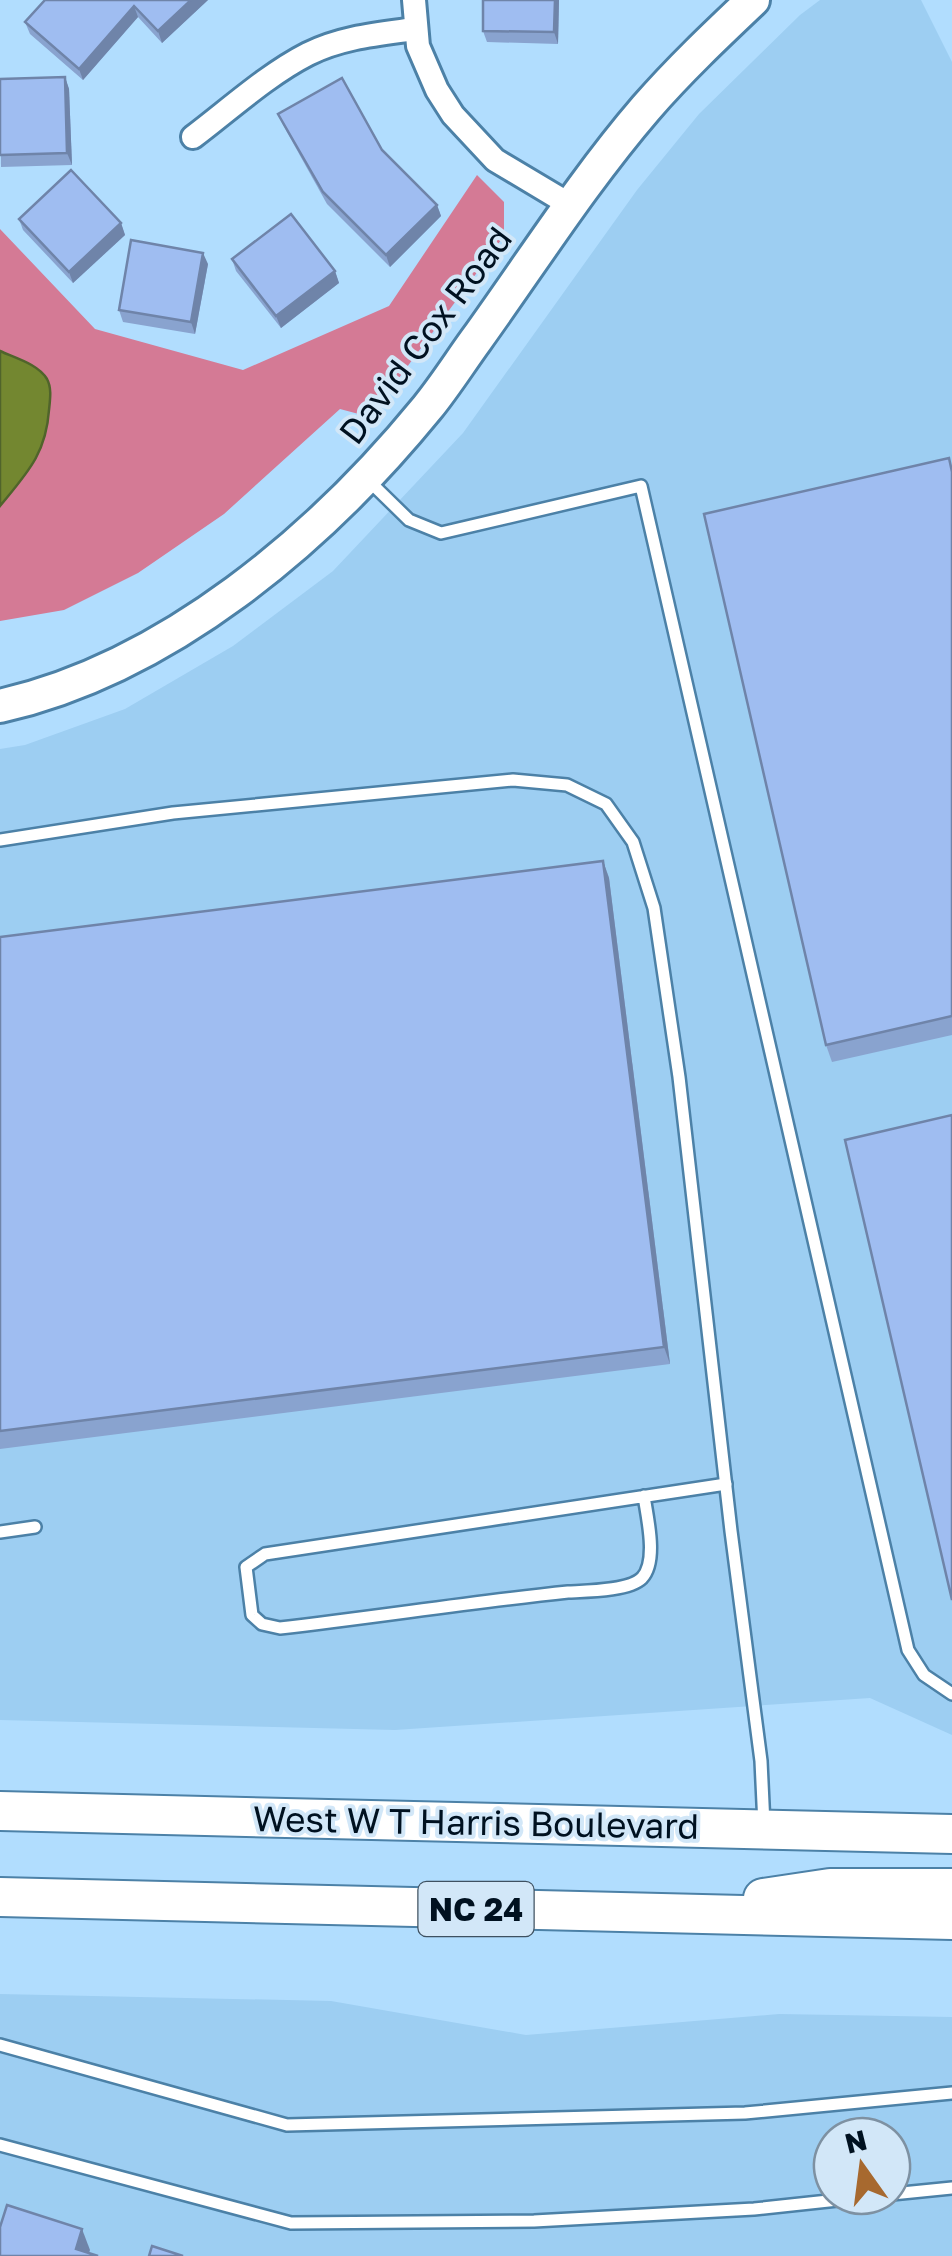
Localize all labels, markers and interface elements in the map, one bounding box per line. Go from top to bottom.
street label: David Cox Road [330,218,520,452]
street label: West W T Harris Boulevard [253,1797,699,1847]
road number: NC 24 [418,1882,534,1936]
north arrow [812,2116,912,2216]
text: N [842,2123,870,2160]

